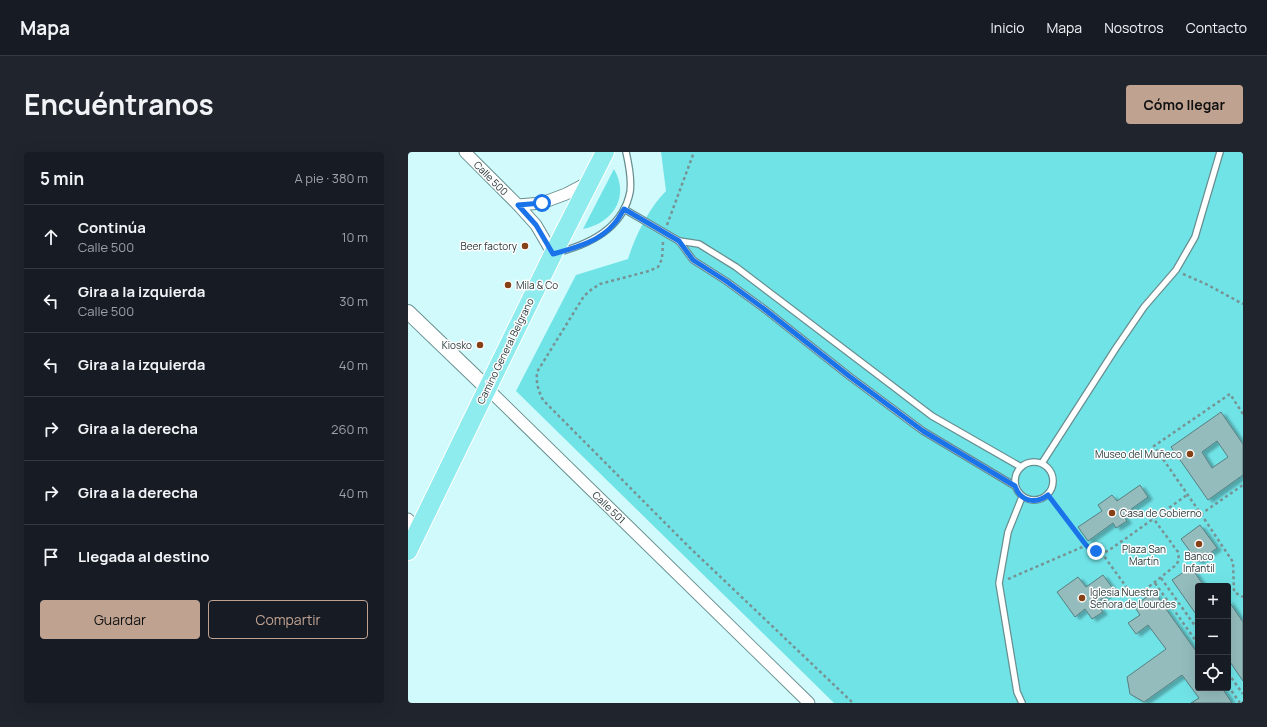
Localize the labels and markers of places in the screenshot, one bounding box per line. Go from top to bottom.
place label: Beer factory [461,239,518,253]
marker: Beer factory [520,241,530,251]
place label: Mila & Co [516,278,558,292]
marker: Mila & Co [503,280,513,290]
place label: Kiosko [442,338,472,352]
marker: Kiosko [475,340,485,350]
place label: Museo del Muñeco [1095,447,1182,461]
marker: Museo del Muñeco [1185,449,1195,459]
place label: Casa de Gobierno [1120,506,1202,520]
marker: Casa de Gobierno [1107,508,1117,518]
marker: Banco Infantil [1194,539,1204,549]
place label: Banco Infantil [1183,549,1215,575]
place label: Iglesia Nuestra Señora de Lourdes [1090,585,1176,611]
marker: Iglesia Nuestra Señora de Lourdes [1077,593,1087,603]

